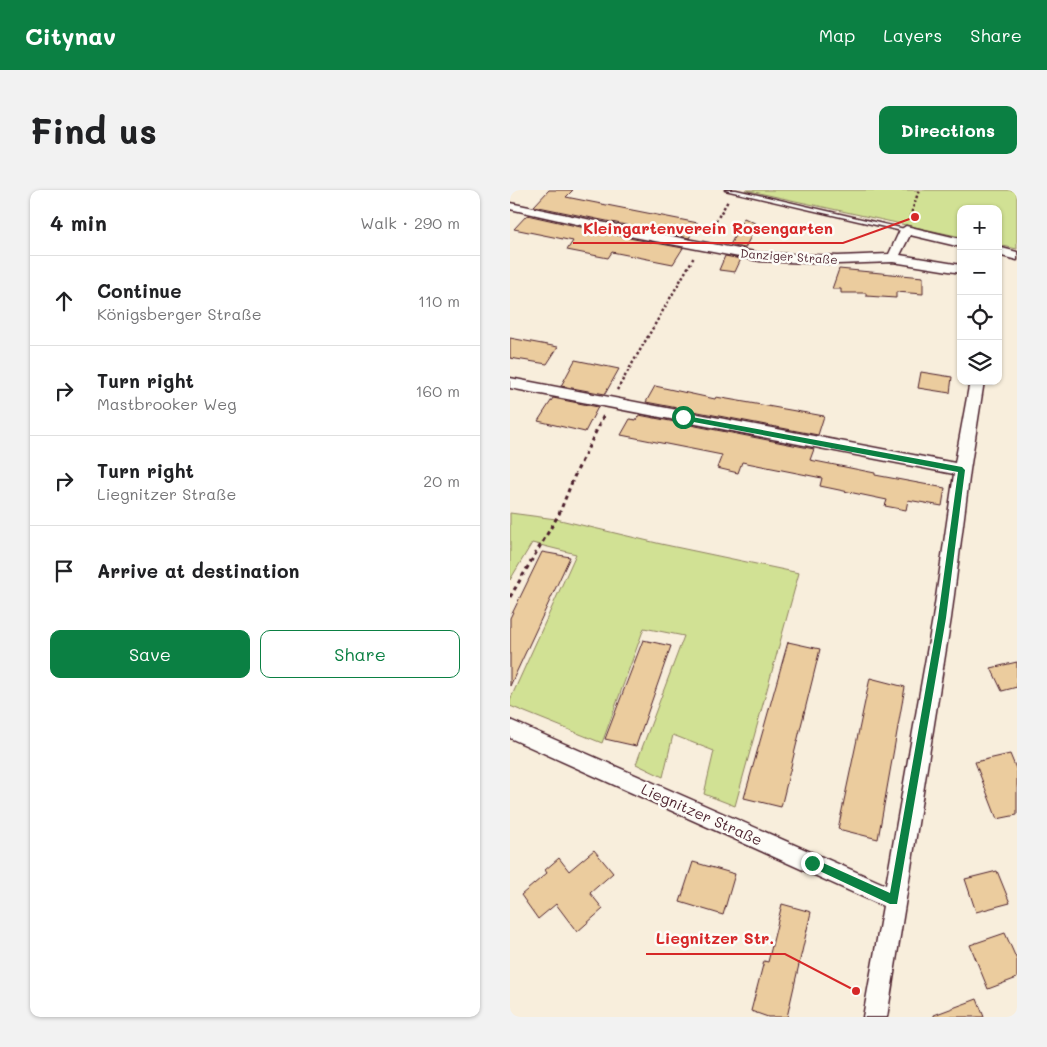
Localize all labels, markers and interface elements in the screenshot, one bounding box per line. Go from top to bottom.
text: Citynav [25,20,116,51]
text: Map [819,23,855,47]
text: Layers [883,23,942,47]
text: Share [970,23,1022,47]
button: Directions [879,106,1017,154]
text: Find us [30,107,157,153]
map controls [957,205,1002,385]
button: + [957,205,1002,250]
text: 4 min [50,209,107,236]
text: Walk · 290 m [360,212,460,233]
callout: Kleingartenverein Rosengarten [573,212,843,243]
text: Kleingartenverein Rosengarten [583,217,833,238]
street label: Danziger Straße [740,245,838,267]
button: − [957,250,1002,295]
text: Continue [97,278,182,303]
icon: ahead [50,287,78,315]
text: 110 m [418,290,460,311]
button: locate [957,295,1002,340]
text: Königsberger Straße [97,303,262,324]
button: layers [957,340,1002,385]
text: Turn right [97,368,194,393]
icon: right [50,377,78,405]
text: 160 m [415,380,460,401]
text: Mastbrooker Weg [97,393,237,414]
route start [672,406,695,429]
text: Turn right [97,458,194,483]
icon: right [50,467,78,495]
text: 20 m [423,470,460,491]
text: Liegnitzer Straße [97,483,236,504]
icon: arrive [50,557,78,585]
text: Arrive at destination [97,558,300,583]
button: Save [50,630,250,678]
button: Share [260,630,460,678]
street label: Liegnitzer Straße [638,778,766,850]
route end [801,852,824,875]
callout: Liegnitzer Str. [646,923,785,954]
text: Liegnitzer Str. [656,927,774,948]

